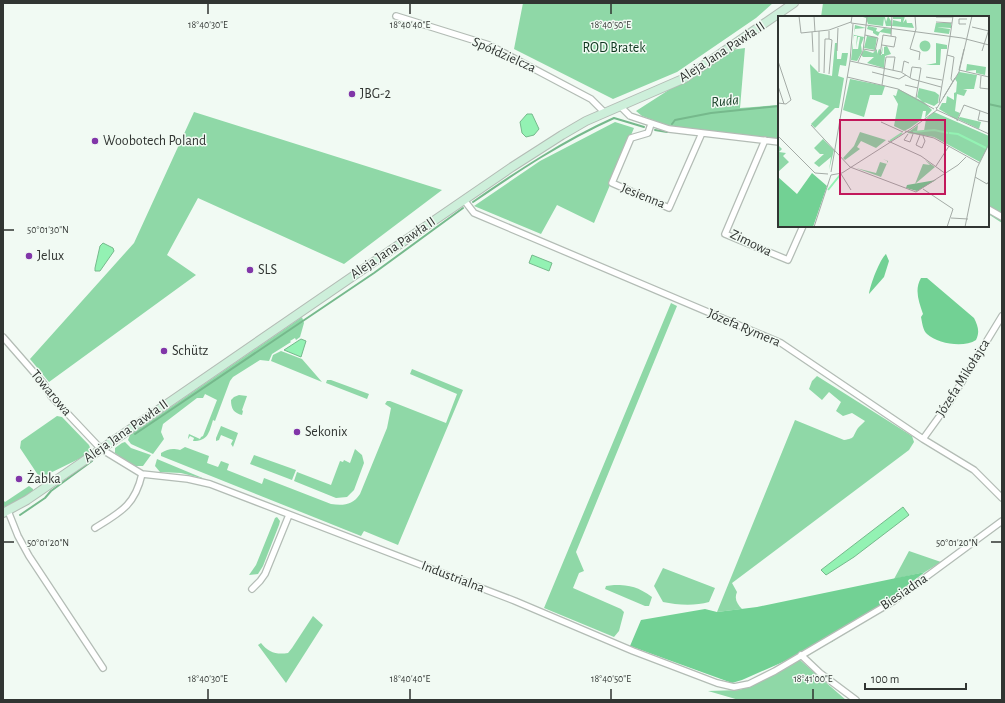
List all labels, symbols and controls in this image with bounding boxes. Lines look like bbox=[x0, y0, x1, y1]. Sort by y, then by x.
inset map bbox=[778, 16, 989, 227]
street label: Aleja Jana Pawła II bbox=[676, 19, 768, 85]
text: 18°40'30"E bbox=[188, 20, 228, 30]
text: 18°40'40"E bbox=[390, 20, 430, 30]
text: 18°40'50"E bbox=[591, 20, 631, 30]
street label: Spółdzielcza bbox=[470, 35, 538, 75]
park label: ROD Bratek bbox=[582, 41, 646, 55]
place label: JBG-2 bbox=[360, 87, 391, 101]
marker: JBG-2 bbox=[347, 89, 357, 99]
water label: Ruda bbox=[710, 92, 740, 110]
place label: Woobotech Poland bbox=[103, 134, 206, 148]
marker: Woobotech Poland bbox=[90, 136, 100, 146]
street label: Jesienna bbox=[619, 181, 668, 211]
street label: Aleja Jana Pawła II bbox=[348, 214, 438, 282]
text: 50°01'30"N bbox=[27, 225, 69, 235]
street label: Zimowa bbox=[728, 227, 774, 259]
place label: Jelux bbox=[37, 249, 64, 263]
marker: Jelux bbox=[24, 251, 34, 261]
place label: SLS bbox=[258, 263, 277, 277]
marker: SLS bbox=[245, 265, 255, 275]
street label: Józefa Rymera bbox=[706, 306, 783, 350]
street label: Józefa Mikołajca bbox=[934, 336, 993, 419]
place label: Schütz bbox=[172, 344, 209, 358]
marker: Schütz bbox=[159, 346, 169, 356]
street label: Towarowa bbox=[28, 367, 74, 419]
street label: Aleja Jana Pawła II bbox=[81, 397, 171, 465]
place label: Sekonix bbox=[305, 425, 347, 439]
marker: Sekonix bbox=[292, 427, 302, 437]
place label: Żabka bbox=[27, 469, 61, 486]
marker: Żabka bbox=[14, 474, 24, 484]
text: 50°01'20"N bbox=[27, 538, 69, 548]
text: 50°01'20"N bbox=[936, 538, 978, 548]
street label: Industrialna bbox=[419, 559, 487, 596]
street label: Biesiadna bbox=[878, 571, 930, 613]
scale bar bbox=[865, 665, 966, 691]
text: 100 m bbox=[871, 673, 899, 685]
text: 18°40'30"E bbox=[188, 674, 228, 684]
text: 18°40'40"E bbox=[390, 674, 430, 684]
text: 18°40'50"E bbox=[591, 674, 631, 684]
text: 18°41'00"E bbox=[793, 674, 833, 684]

